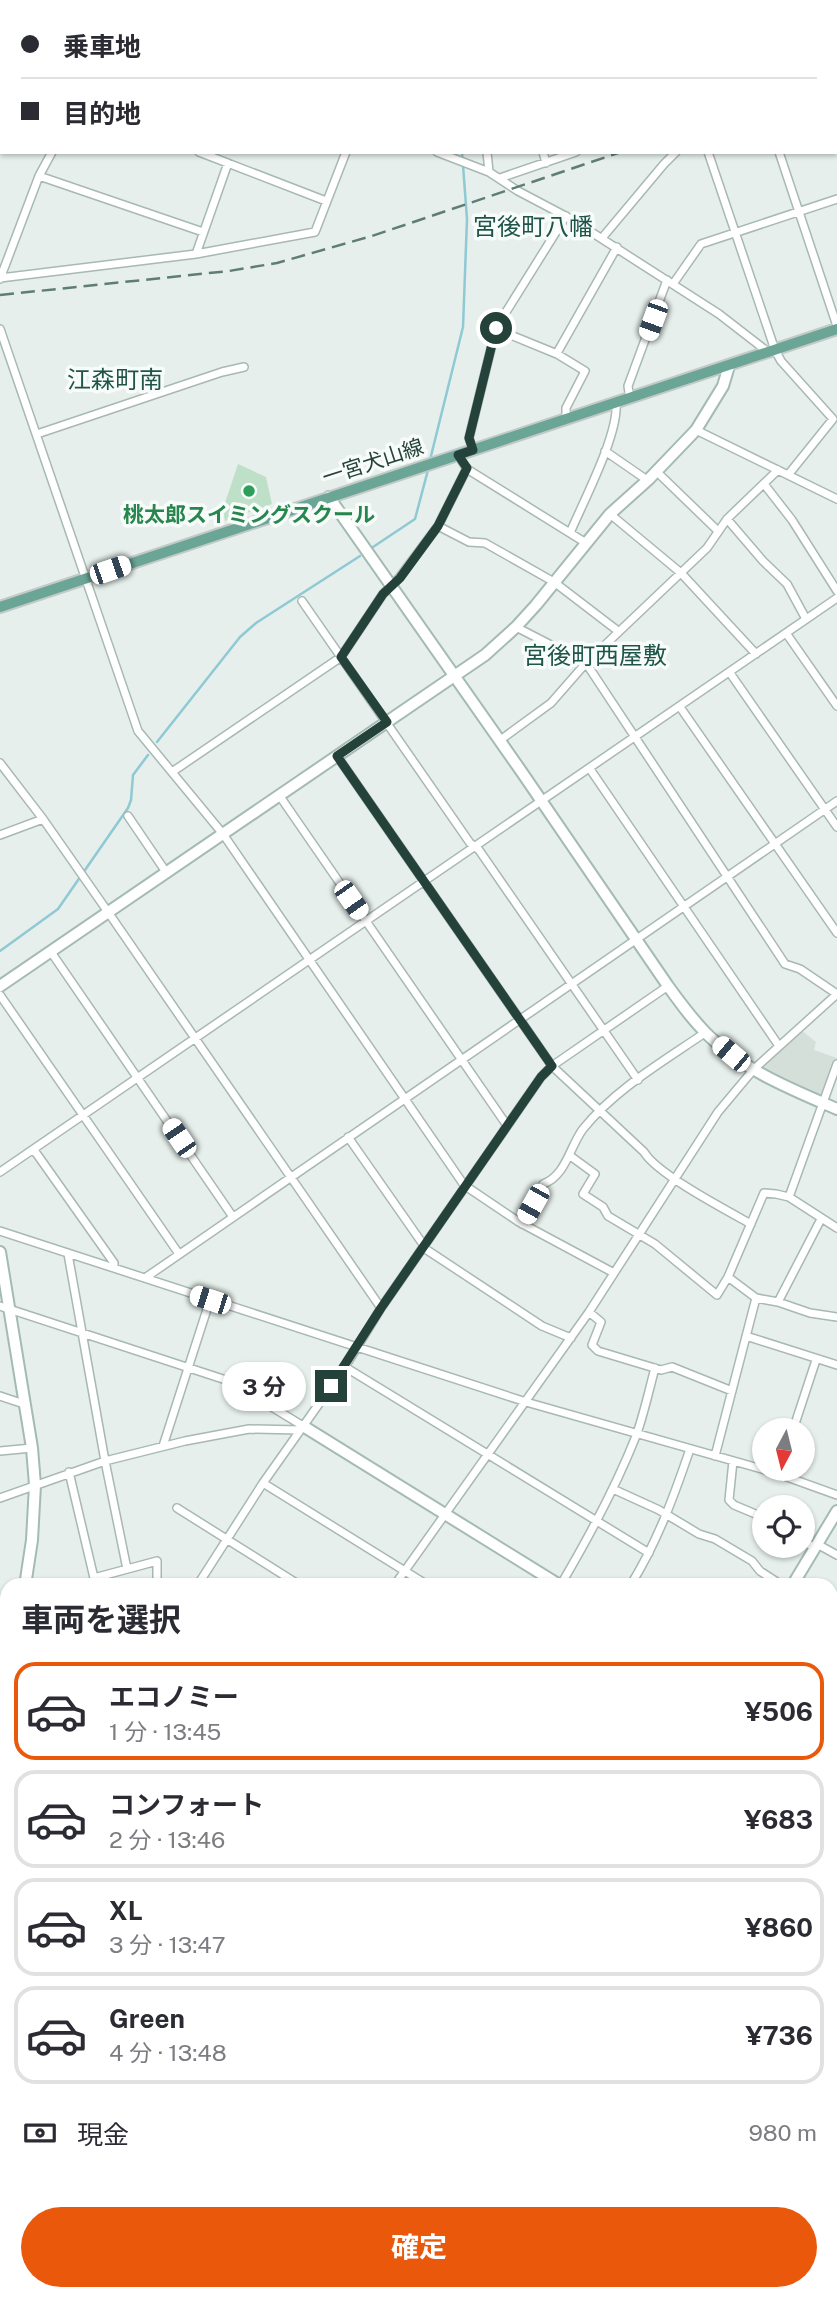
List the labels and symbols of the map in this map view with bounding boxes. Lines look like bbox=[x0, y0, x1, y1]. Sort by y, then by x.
district label: 宮後町八幡 bbox=[473, 212, 593, 240]
car bbox=[636, 297, 671, 343]
route start bbox=[480, 312, 512, 344]
district label: 江森町南 bbox=[67, 365, 163, 393]
street label: 一宮犬山線 bbox=[319, 433, 427, 490]
marker: 桃太郎スイミングスクール bbox=[241, 483, 257, 499]
place label: 桃太郎スイミングスクール bbox=[123, 502, 375, 527]
car bbox=[87, 553, 134, 587]
district label: 宮後町西屋敷 bbox=[523, 641, 667, 669]
car bbox=[331, 877, 372, 923]
car bbox=[709, 1032, 754, 1076]
car bbox=[159, 1115, 200, 1161]
car bbox=[514, 1181, 553, 1227]
car bbox=[187, 1284, 234, 1316]
callout: 3 分 bbox=[222, 1362, 306, 1410]
route end bbox=[315, 1370, 347, 1402]
north arrow bbox=[752, 1418, 816, 1480]

